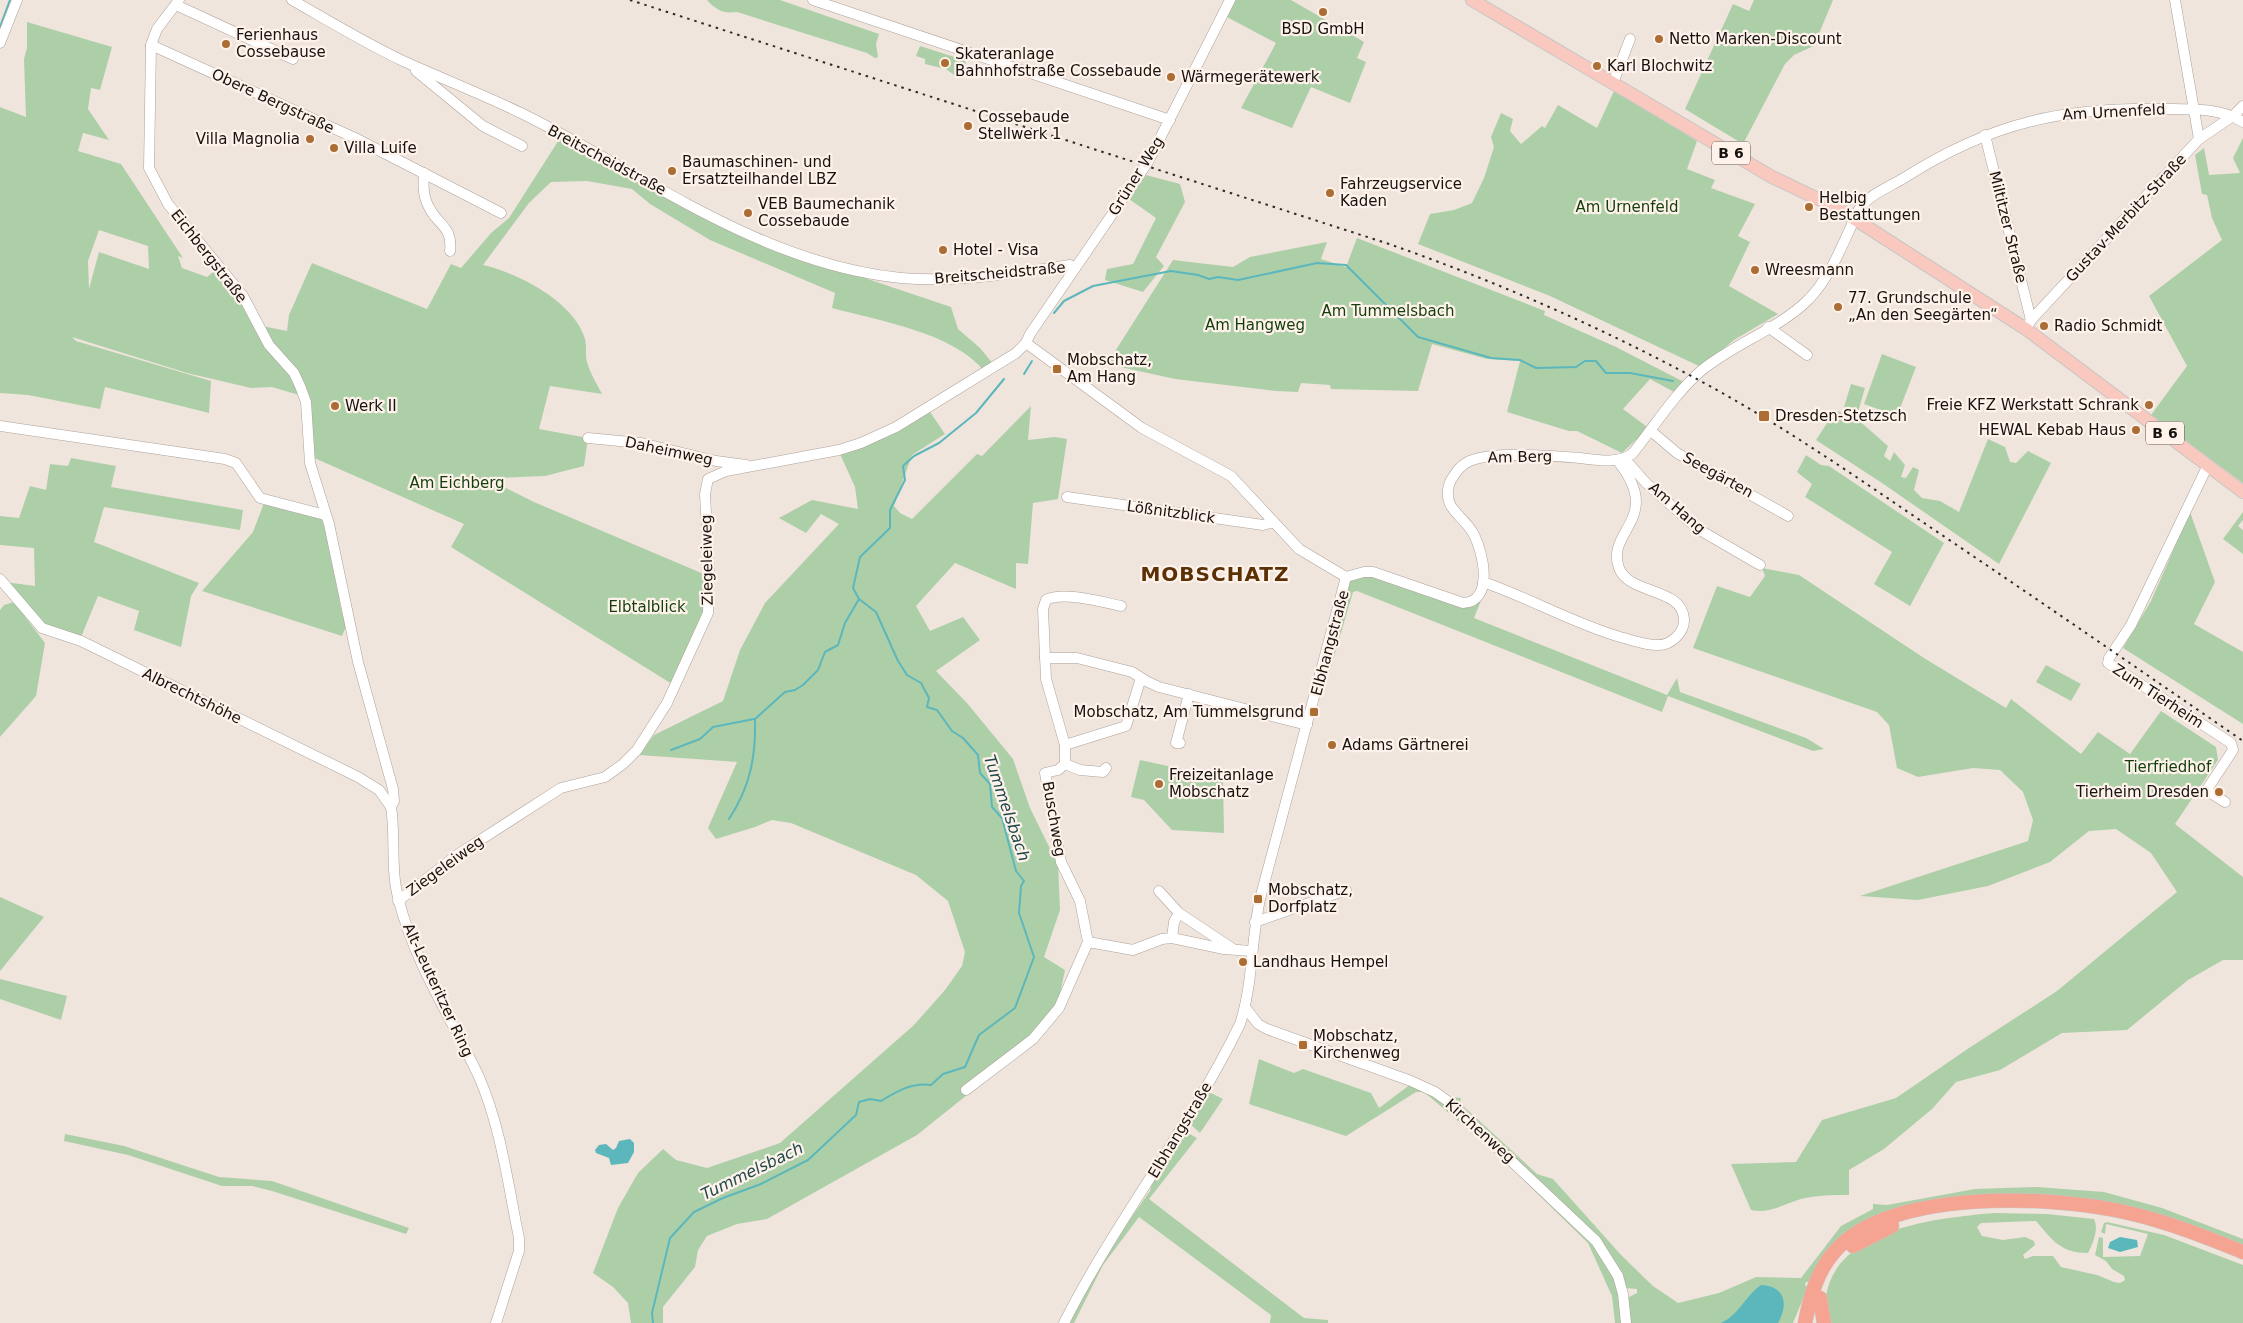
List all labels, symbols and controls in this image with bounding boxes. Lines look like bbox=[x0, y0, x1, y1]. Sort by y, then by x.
marker: BSD GmbH bbox=[1317, 6, 1329, 18]
place label: BSD GmbH bbox=[1282, 20, 1364, 38]
place label: Ferienhaus Cossebause bbox=[236, 26, 326, 61]
place label: Netto Marken-Discount bbox=[1669, 30, 1842, 48]
marker: Netto Marken-Discount bbox=[1653, 33, 1665, 45]
marker: Ferienhaus Cossebause bbox=[220, 38, 232, 50]
place label: Skateranlage Bahnhofstraße Cossebaude bbox=[955, 45, 1161, 80]
marker: Skateranlage Bahnhofstraße Cossebaude bbox=[939, 57, 951, 69]
place label: Karl Blochwitz bbox=[1607, 57, 1713, 75]
marker: Karl Blochwitz bbox=[1591, 60, 1603, 72]
street label: Obere Bergstraße bbox=[209, 65, 337, 137]
place label: Wärmegerätewerk bbox=[1181, 68, 1320, 86]
marker: Wärmegerätewerk bbox=[1165, 71, 1177, 83]
street label: Am Urnenfeld bbox=[2062, 100, 2166, 124]
place label: Cossebaude Stellwerk 1 bbox=[978, 108, 1069, 143]
marker: Cossebaude Stellwerk 1 bbox=[962, 120, 974, 132]
street label: Breitscheidstraße bbox=[545, 121, 669, 199]
place label: Villa Magnolia bbox=[196, 130, 300, 148]
marker: Villa Magnolia bbox=[304, 133, 316, 145]
street label: Grüner Weg bbox=[1105, 133, 1167, 219]
place label: Villa Luiſe bbox=[344, 139, 417, 157]
marker: Villa Luiſe bbox=[328, 142, 340, 154]
road number: B 6 bbox=[1712, 142, 1750, 164]
street label: Gustav-Merbitz-Straße bbox=[2062, 150, 2190, 286]
place label: Baumaschinen- und Ersatzteilhandel LBZ bbox=[682, 153, 837, 188]
marker: Baumaschinen- und Ersatzteilhandel LBZ bbox=[666, 165, 678, 177]
street label: Miltitzer Straße bbox=[1985, 169, 2031, 285]
place label: Fahrzeugservice Kaden bbox=[1340, 175, 1462, 210]
marker: Fahrzeugservice Kaden bbox=[1324, 187, 1336, 199]
place label: Helbig Bestattungen bbox=[1819, 189, 1920, 224]
place label: VEB Baumechanik Cossebaude bbox=[758, 195, 895, 230]
park label: Am Urnenfeld bbox=[1576, 198, 1678, 216]
marker: Helbig Bestattungen bbox=[1803, 201, 1815, 213]
street label: Eichbergstraße bbox=[167, 206, 251, 306]
marker: VEB Baumechanik Cossebaude bbox=[742, 207, 754, 219]
place label: Hotel - Visa bbox=[953, 241, 1039, 259]
marker: Hotel - Visa bbox=[937, 244, 949, 256]
street label: Breitscheidstraße bbox=[934, 258, 1066, 288]
place label: Wreesmann bbox=[1765, 261, 1854, 279]
marker: Wreesmann bbox=[1749, 264, 1761, 276]
place label: 77. Grundschule „An den Seegärten“ bbox=[1848, 289, 1998, 324]
marker: 77. Grundschule „An den Seegärten“ bbox=[1832, 301, 1844, 313]
park label: Am Tummelsbach bbox=[1322, 302, 1454, 320]
park label: Am Hangweg bbox=[1205, 316, 1305, 334]
place label: Radio Schmidt bbox=[2054, 317, 2162, 335]
marker: Radio Schmidt bbox=[2038, 320, 2050, 332]
place label: Mobschatz, Am Hang bbox=[1067, 351, 1152, 386]
marker: Mobschatz, Am Hang bbox=[1051, 363, 1063, 375]
place label: Freie KFZ Werkstatt Schrank bbox=[1926, 396, 2139, 414]
place label: Werk II bbox=[345, 397, 397, 415]
marker: Freie KFZ Werkstatt Schrank bbox=[2143, 399, 2155, 411]
marker: Werk II bbox=[329, 400, 341, 412]
place label: Dresden-Stetzsch bbox=[1775, 407, 1907, 425]
marker: Dresden-Stetzsch bbox=[1757, 409, 1771, 423]
place label: HEWAL Kebab Haus bbox=[1979, 421, 2126, 439]
road number: B 6 bbox=[2146, 422, 2184, 444]
marker: HEWAL Kebab Haus bbox=[2130, 424, 2142, 436]
street label: Daheimweg bbox=[623, 433, 715, 469]
street label: Am Berg bbox=[1488, 447, 1552, 467]
street label: Seegärten bbox=[1680, 448, 1756, 502]
park label: Am Eichberg bbox=[409, 474, 505, 492]
street label: Am Hang bbox=[1645, 479, 1709, 537]
street label: Lößnitzblick bbox=[1126, 497, 1217, 527]
street label: Ziegeleiweg bbox=[697, 514, 717, 606]
district label: MOBSCHATZ bbox=[1140, 562, 1290, 586]
street label: Elbhangstraße bbox=[1307, 588, 1353, 698]
park label: Elbtalblick bbox=[608, 598, 686, 616]
street label: Zum Tierheim bbox=[2109, 660, 2207, 732]
street label: Albrechtshöhe bbox=[140, 664, 244, 728]
place label: Mobschatz, Am Tummelsgrund bbox=[1074, 703, 1304, 721]
marker: Mobschatz, Am Tummelsgrund bbox=[1308, 706, 1320, 718]
place label: Adams Gärtnerei bbox=[1342, 736, 1469, 754]
marker: Adams Gärtnerei bbox=[1326, 739, 1338, 751]
water label: Tummelsbach bbox=[980, 752, 1034, 864]
park label: Tierfriedhof bbox=[2124, 758, 2212, 776]
place label: Freizeitanlage Mobschatz bbox=[1169, 766, 1274, 801]
marker: Freizeitanlage Mobschatz bbox=[1153, 778, 1165, 790]
street label: Buschweg bbox=[1039, 780, 1069, 858]
place label: Tierheim Dresden bbox=[2075, 783, 2209, 801]
marker: Tierheim Dresden bbox=[2213, 786, 2225, 798]
street label: Ziegeleiweg bbox=[403, 832, 487, 900]
place label: Mobschatz, Dorfplatz bbox=[1268, 881, 1353, 916]
marker: Mobschatz, Dorfplatz bbox=[1252, 893, 1264, 905]
street label: Alt-Leuteritzer Ring bbox=[399, 920, 477, 1060]
place label: Landhaus Hempel bbox=[1253, 953, 1388, 971]
marker: Landhaus Hempel bbox=[1237, 956, 1249, 968]
place label: Mobschatz, Kirchenweg bbox=[1313, 1027, 1400, 1062]
marker: Mobschatz, Kirchenweg bbox=[1297, 1039, 1309, 1051]
street label: Elbhangstraße bbox=[1144, 1079, 1216, 1181]
street label: Kirchenweg bbox=[1442, 1095, 1518, 1167]
water label: Tummelsbach bbox=[698, 1138, 806, 1204]

